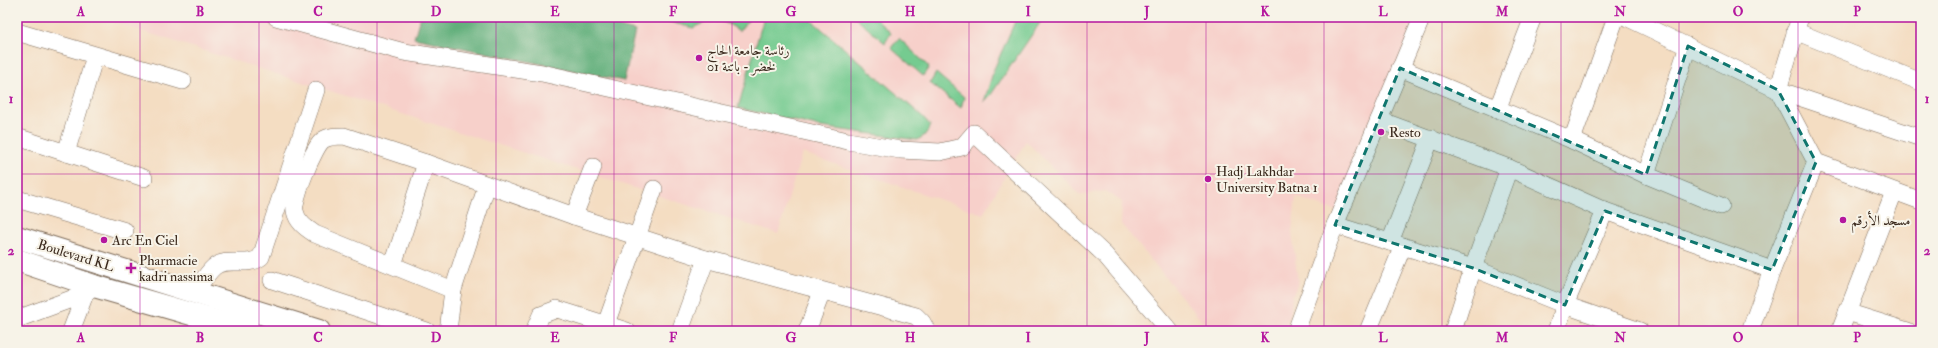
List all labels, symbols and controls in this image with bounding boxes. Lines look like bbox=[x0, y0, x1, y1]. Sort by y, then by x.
text: A bbox=[76, 4, 86, 20]
text: B bbox=[196, 4, 204, 20]
text: C bbox=[313, 4, 323, 20]
text: D bbox=[431, 4, 442, 20]
text: E bbox=[550, 4, 560, 20]
text: F bbox=[669, 4, 678, 20]
text: G bbox=[786, 4, 797, 20]
text: H bbox=[905, 4, 916, 20]
text: I bbox=[1025, 4, 1031, 20]
text: J bbox=[1143, 4, 1150, 21]
text: K bbox=[1260, 4, 1270, 20]
text: L bbox=[1378, 4, 1388, 20]
text: M bbox=[1495, 4, 1509, 20]
text: N bbox=[1613, 4, 1626, 20]
text: O bbox=[1733, 4, 1744, 20]
text: P bbox=[1853, 4, 1861, 20]
place label: رئاسة جامعة الحاج لخضر - باتنة 01 bbox=[707, 42, 790, 76]
marker: رئاسة جامعة الحاج لخضر - باتنة 01 bbox=[694, 53, 704, 63]
text: 1 bbox=[9, 91, 14, 107]
text: 1 bbox=[1925, 91, 1930, 107]
place label: Resto bbox=[1389, 124, 1421, 141]
marker: Resto bbox=[1376, 127, 1386, 137]
place label: Hadj Lakhdar University Batna 1 bbox=[1216, 163, 1318, 197]
marker: Hadj Lakhdar University Batna 1 bbox=[1203, 174, 1213, 184]
place label: مسجد الأرقم bbox=[1851, 210, 1910, 234]
marker: مسجد الأرقم bbox=[1838, 215, 1848, 225]
place label: Arc En Ciel bbox=[111, 232, 179, 249]
marker: Arc En Ciel bbox=[99, 235, 109, 245]
street label: Boulevard KL bbox=[36, 236, 116, 275]
text: 2 bbox=[8, 243, 15, 259]
text: 2 bbox=[1924, 243, 1931, 259]
place label: Pharmacie kadri nassima bbox=[139, 252, 213, 285]
marker: Pharmacie kadri nassima bbox=[126, 263, 136, 273]
text: A bbox=[76, 330, 86, 346]
text: B bbox=[196, 330, 204, 346]
text: C bbox=[313, 330, 323, 346]
text: D bbox=[431, 330, 442, 346]
text: E bbox=[550, 330, 560, 346]
text: F bbox=[669, 330, 678, 346]
text: G bbox=[786, 330, 797, 346]
text: H bbox=[905, 330, 916, 346]
text: I bbox=[1025, 330, 1031, 346]
text: J bbox=[1143, 330, 1150, 347]
text: K bbox=[1260, 330, 1270, 346]
text: L bbox=[1378, 330, 1388, 346]
text: M bbox=[1495, 330, 1509, 346]
text: N bbox=[1613, 330, 1626, 346]
text: O bbox=[1733, 330, 1744, 346]
text: P bbox=[1853, 330, 1861, 346]

